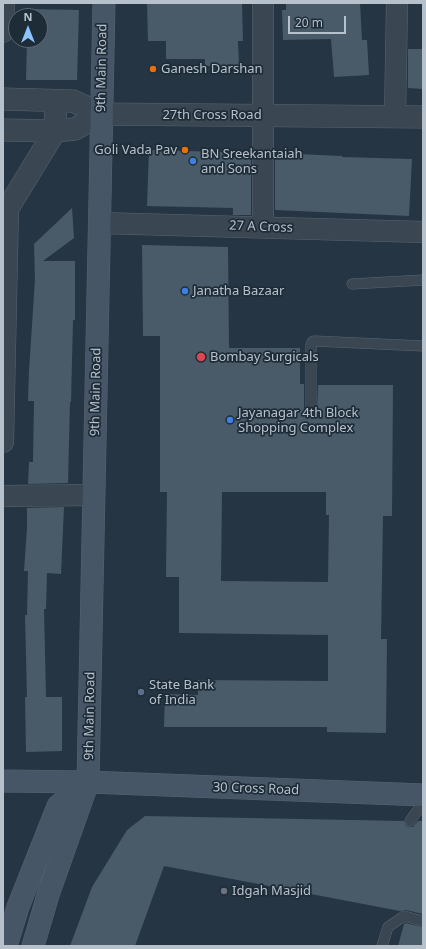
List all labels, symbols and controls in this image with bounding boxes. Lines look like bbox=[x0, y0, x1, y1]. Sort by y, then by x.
north arrow bbox=[8, 8, 48, 48]
scale bar bbox=[290, 8, 348, 34]
text: N bbox=[24, 9, 32, 24]
text: 20 m bbox=[295, 14, 323, 31]
street label: 9th Main Road bbox=[93, 24, 111, 112]
place label: Ganesh Darshan bbox=[161, 61, 263, 77]
marker: Ganesh Darshan bbox=[148, 64, 158, 74]
street label: 27th Cross Road bbox=[162, 107, 262, 123]
place label: Goli Vada Pav bbox=[94, 142, 177, 158]
marker: Goli Vada Pav bbox=[180, 145, 190, 155]
place label: BN Sreekantaiah and Sons bbox=[201, 146, 303, 177]
marker: BN Sreekantaiah and Sons bbox=[188, 156, 198, 166]
street label: 27 A Cross bbox=[229, 218, 293, 236]
place label: Janatha Bazaar bbox=[193, 283, 284, 299]
marker: Janatha Bazaar bbox=[180, 286, 190, 296]
street label: 9th Main Road bbox=[87, 348, 105, 436]
place label: Bombay Surgicals bbox=[210, 349, 319, 365]
marker: Bombay Surgicals bbox=[195, 351, 207, 363]
place label: Jayanagar 4th Block Shopping Complex bbox=[238, 405, 359, 436]
marker: Jayanagar 4th Block Shopping Complex bbox=[225, 415, 235, 425]
street label: 9th Main Road bbox=[81, 672, 99, 760]
place label: State Bank of India bbox=[149, 677, 214, 708]
marker: State Bank of India bbox=[136, 687, 146, 697]
street label: 30 Cross Road bbox=[212, 780, 300, 798]
place label: Idgah Masjid bbox=[232, 883, 311, 899]
marker: Idgah Masjid bbox=[219, 886, 229, 896]

